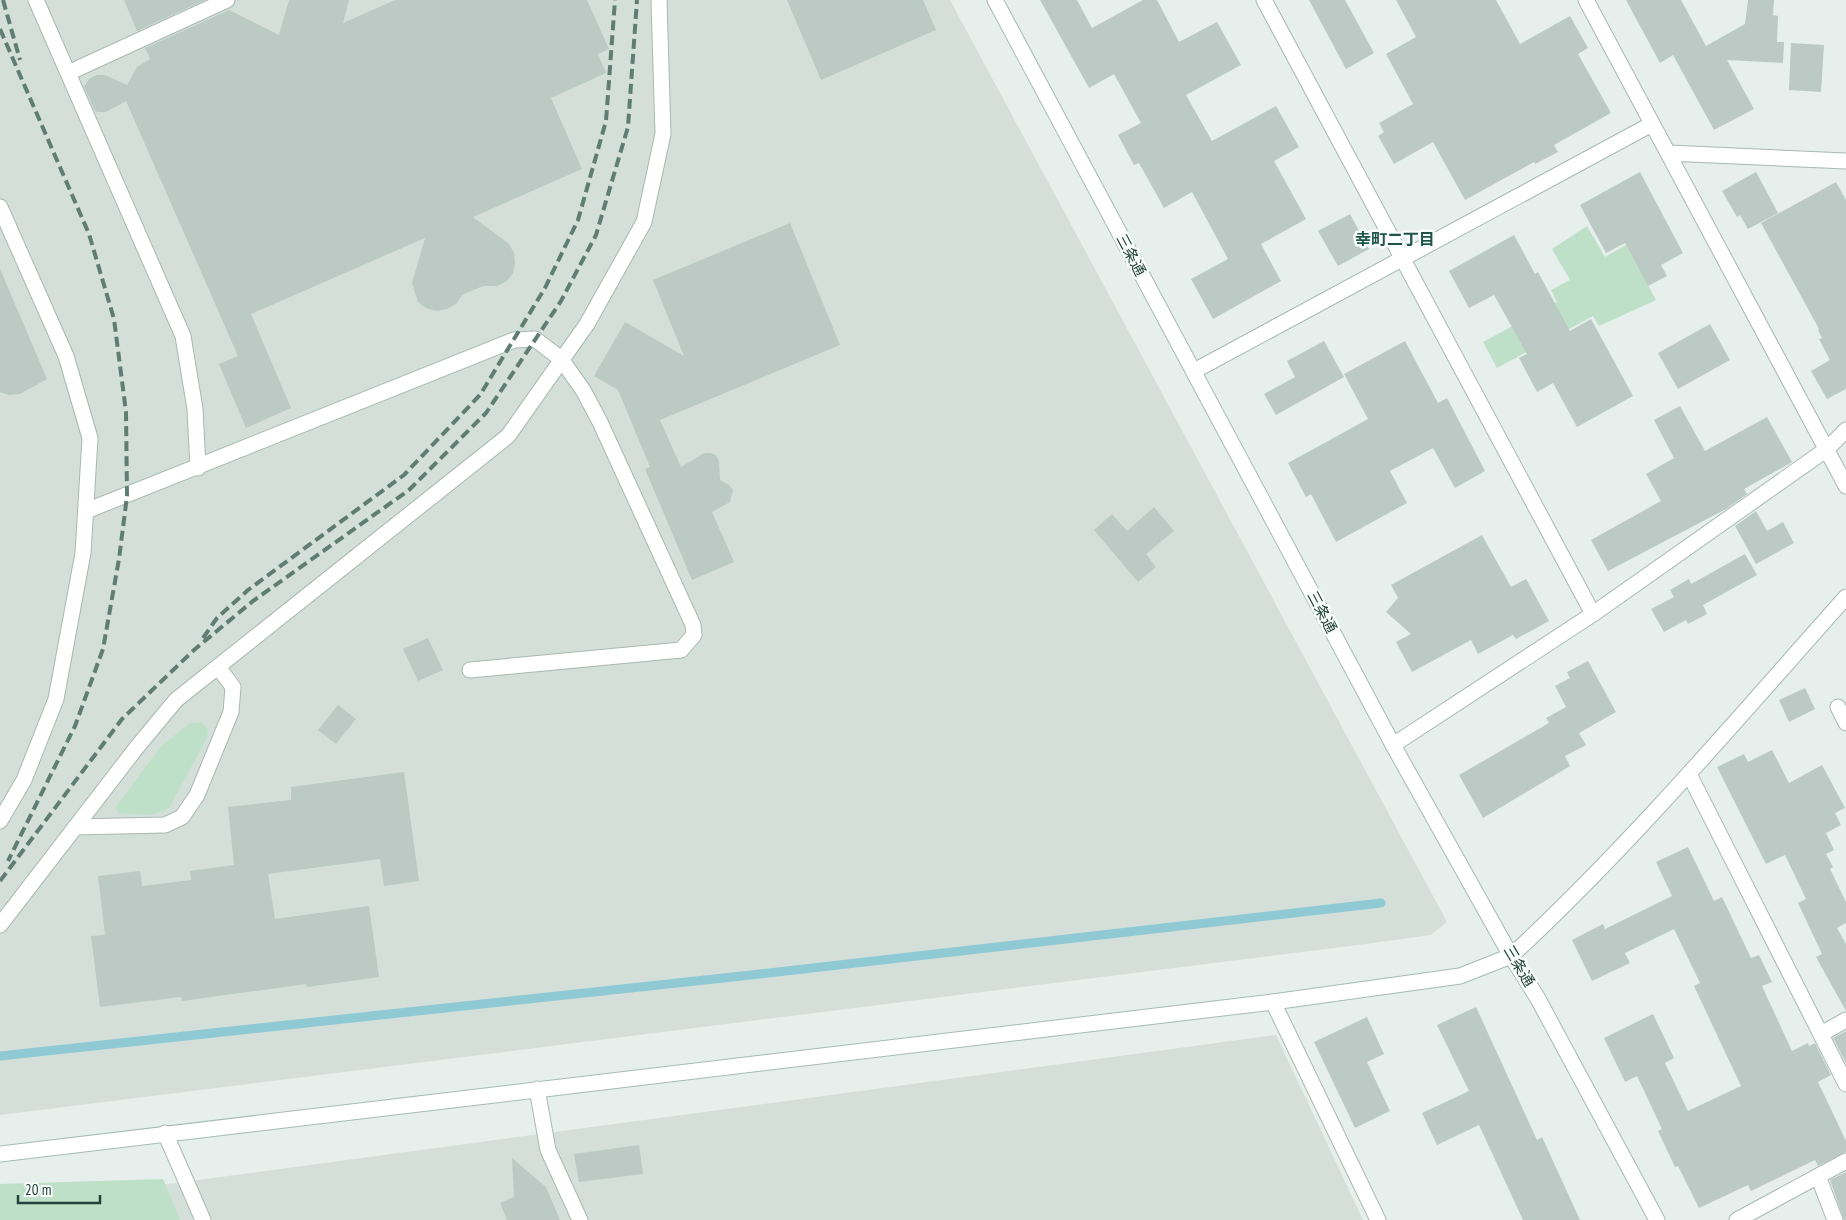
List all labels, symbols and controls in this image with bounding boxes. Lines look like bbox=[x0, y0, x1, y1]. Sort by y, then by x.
district label: 幸町二丁目 bbox=[1355, 229, 1435, 249]
street label: 三条通 bbox=[1112, 230, 1150, 279]
street label: 三条通 bbox=[1303, 587, 1341, 636]
street label: 三条通 bbox=[1500, 942, 1539, 990]
scale bar bbox=[18, 1172, 100, 1204]
text: 20 m bbox=[25, 1180, 51, 1199]

